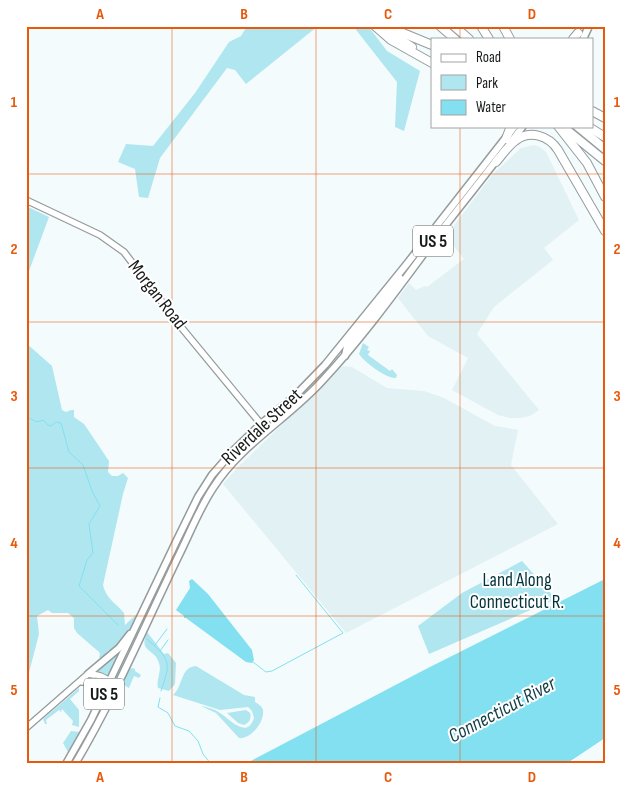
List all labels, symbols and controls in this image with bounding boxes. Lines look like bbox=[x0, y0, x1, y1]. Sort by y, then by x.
text: A bbox=[95, 5, 104, 24]
text: B bbox=[240, 5, 248, 24]
text: C bbox=[384, 5, 392, 24]
text: D bbox=[528, 5, 536, 24]
legend bbox=[431, 38, 594, 128]
text: Road bbox=[476, 48, 501, 67]
text: Park bbox=[476, 74, 498, 93]
text: 1 bbox=[11, 93, 18, 112]
text: 1 bbox=[614, 93, 621, 112]
text: Water bbox=[476, 98, 507, 117]
road number: US 5 bbox=[413, 226, 453, 256]
text: 2 bbox=[10, 240, 18, 259]
text: 2 bbox=[613, 240, 621, 259]
street label: Morgan Road bbox=[123, 256, 191, 334]
street label: Riverdale Street bbox=[217, 384, 307, 470]
text: 3 bbox=[10, 387, 18, 406]
text: 3 bbox=[613, 387, 621, 406]
text: 4 bbox=[10, 534, 18, 553]
text: 4 bbox=[613, 534, 621, 553]
park label: Land Along Connecticut R. bbox=[470, 569, 564, 614]
water label: Connecticut River bbox=[444, 671, 561, 748]
road number: US 5 bbox=[84, 679, 124, 710]
text: 5 bbox=[10, 681, 18, 700]
text: 5 bbox=[613, 681, 621, 700]
text: A bbox=[95, 768, 104, 787]
text: B bbox=[240, 768, 248, 787]
text: C bbox=[384, 768, 392, 787]
text: D bbox=[528, 768, 536, 787]

